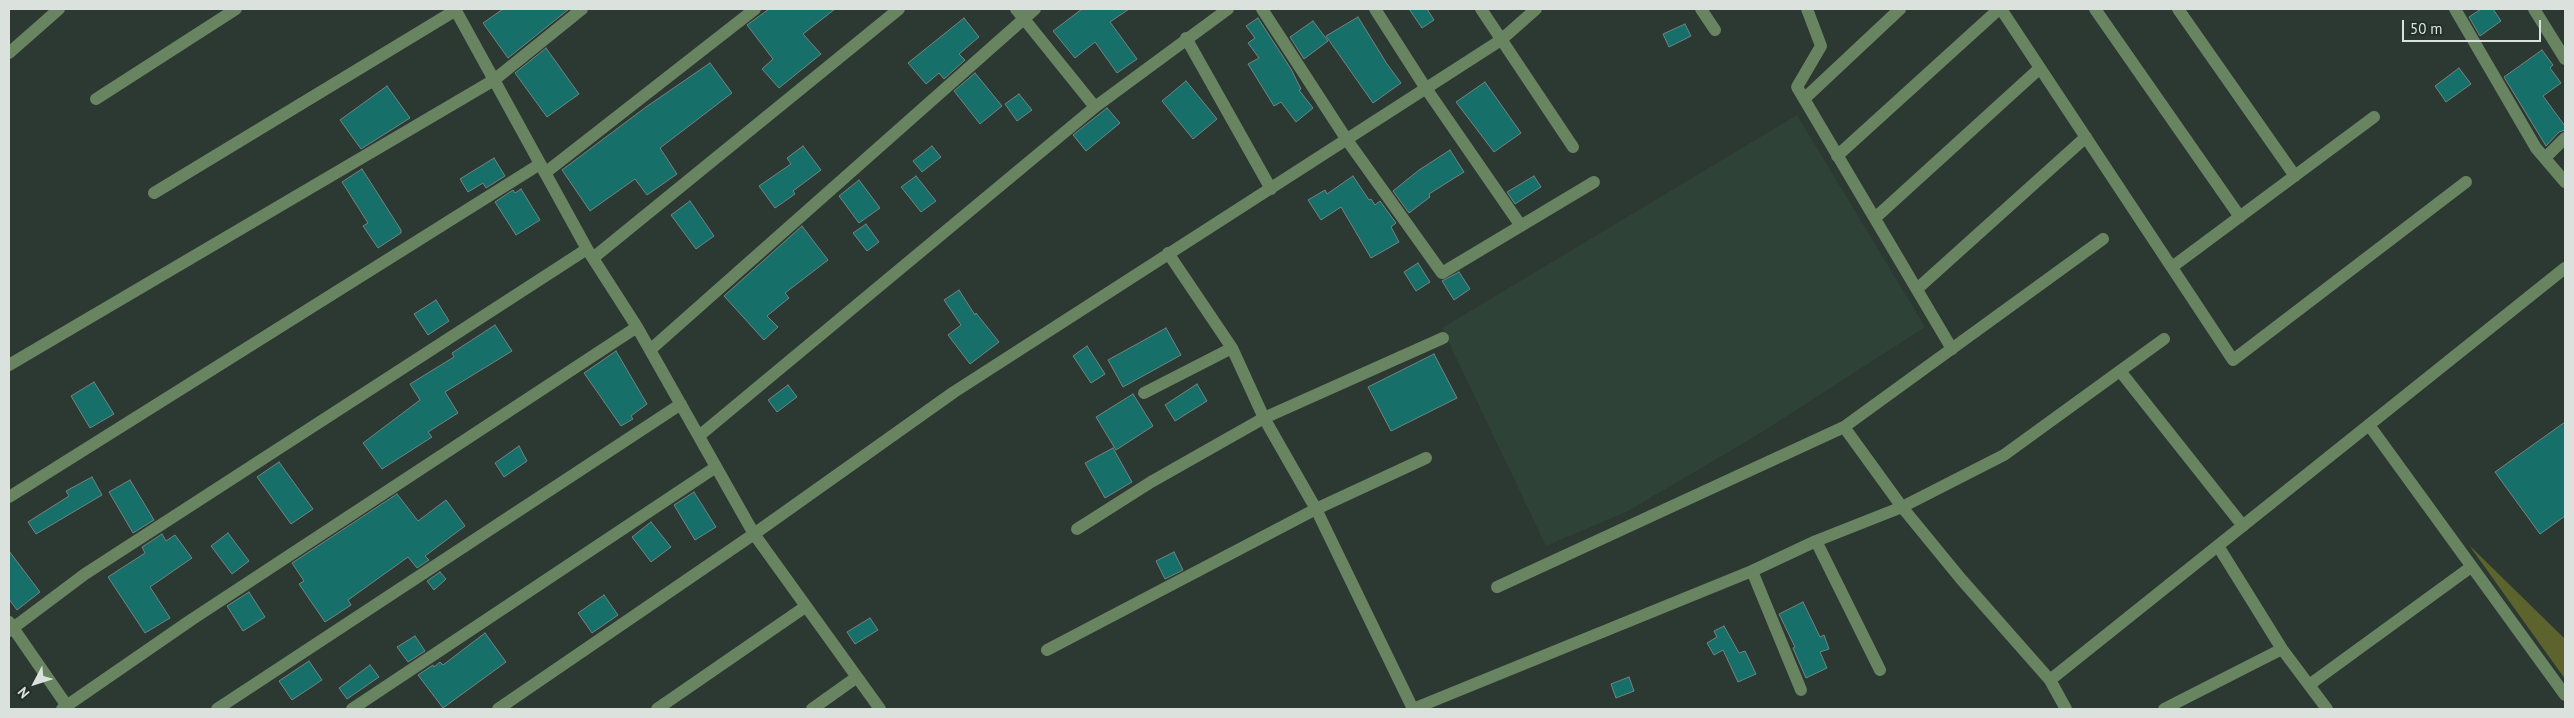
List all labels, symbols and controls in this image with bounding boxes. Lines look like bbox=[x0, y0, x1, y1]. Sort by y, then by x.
scale bar bbox=[2404, 10, 2543, 42]
text: 50 m bbox=[2410, 19, 2443, 38]
north arrow bbox=[10, 658, 60, 708]
text: N bbox=[14, 683, 33, 702]

